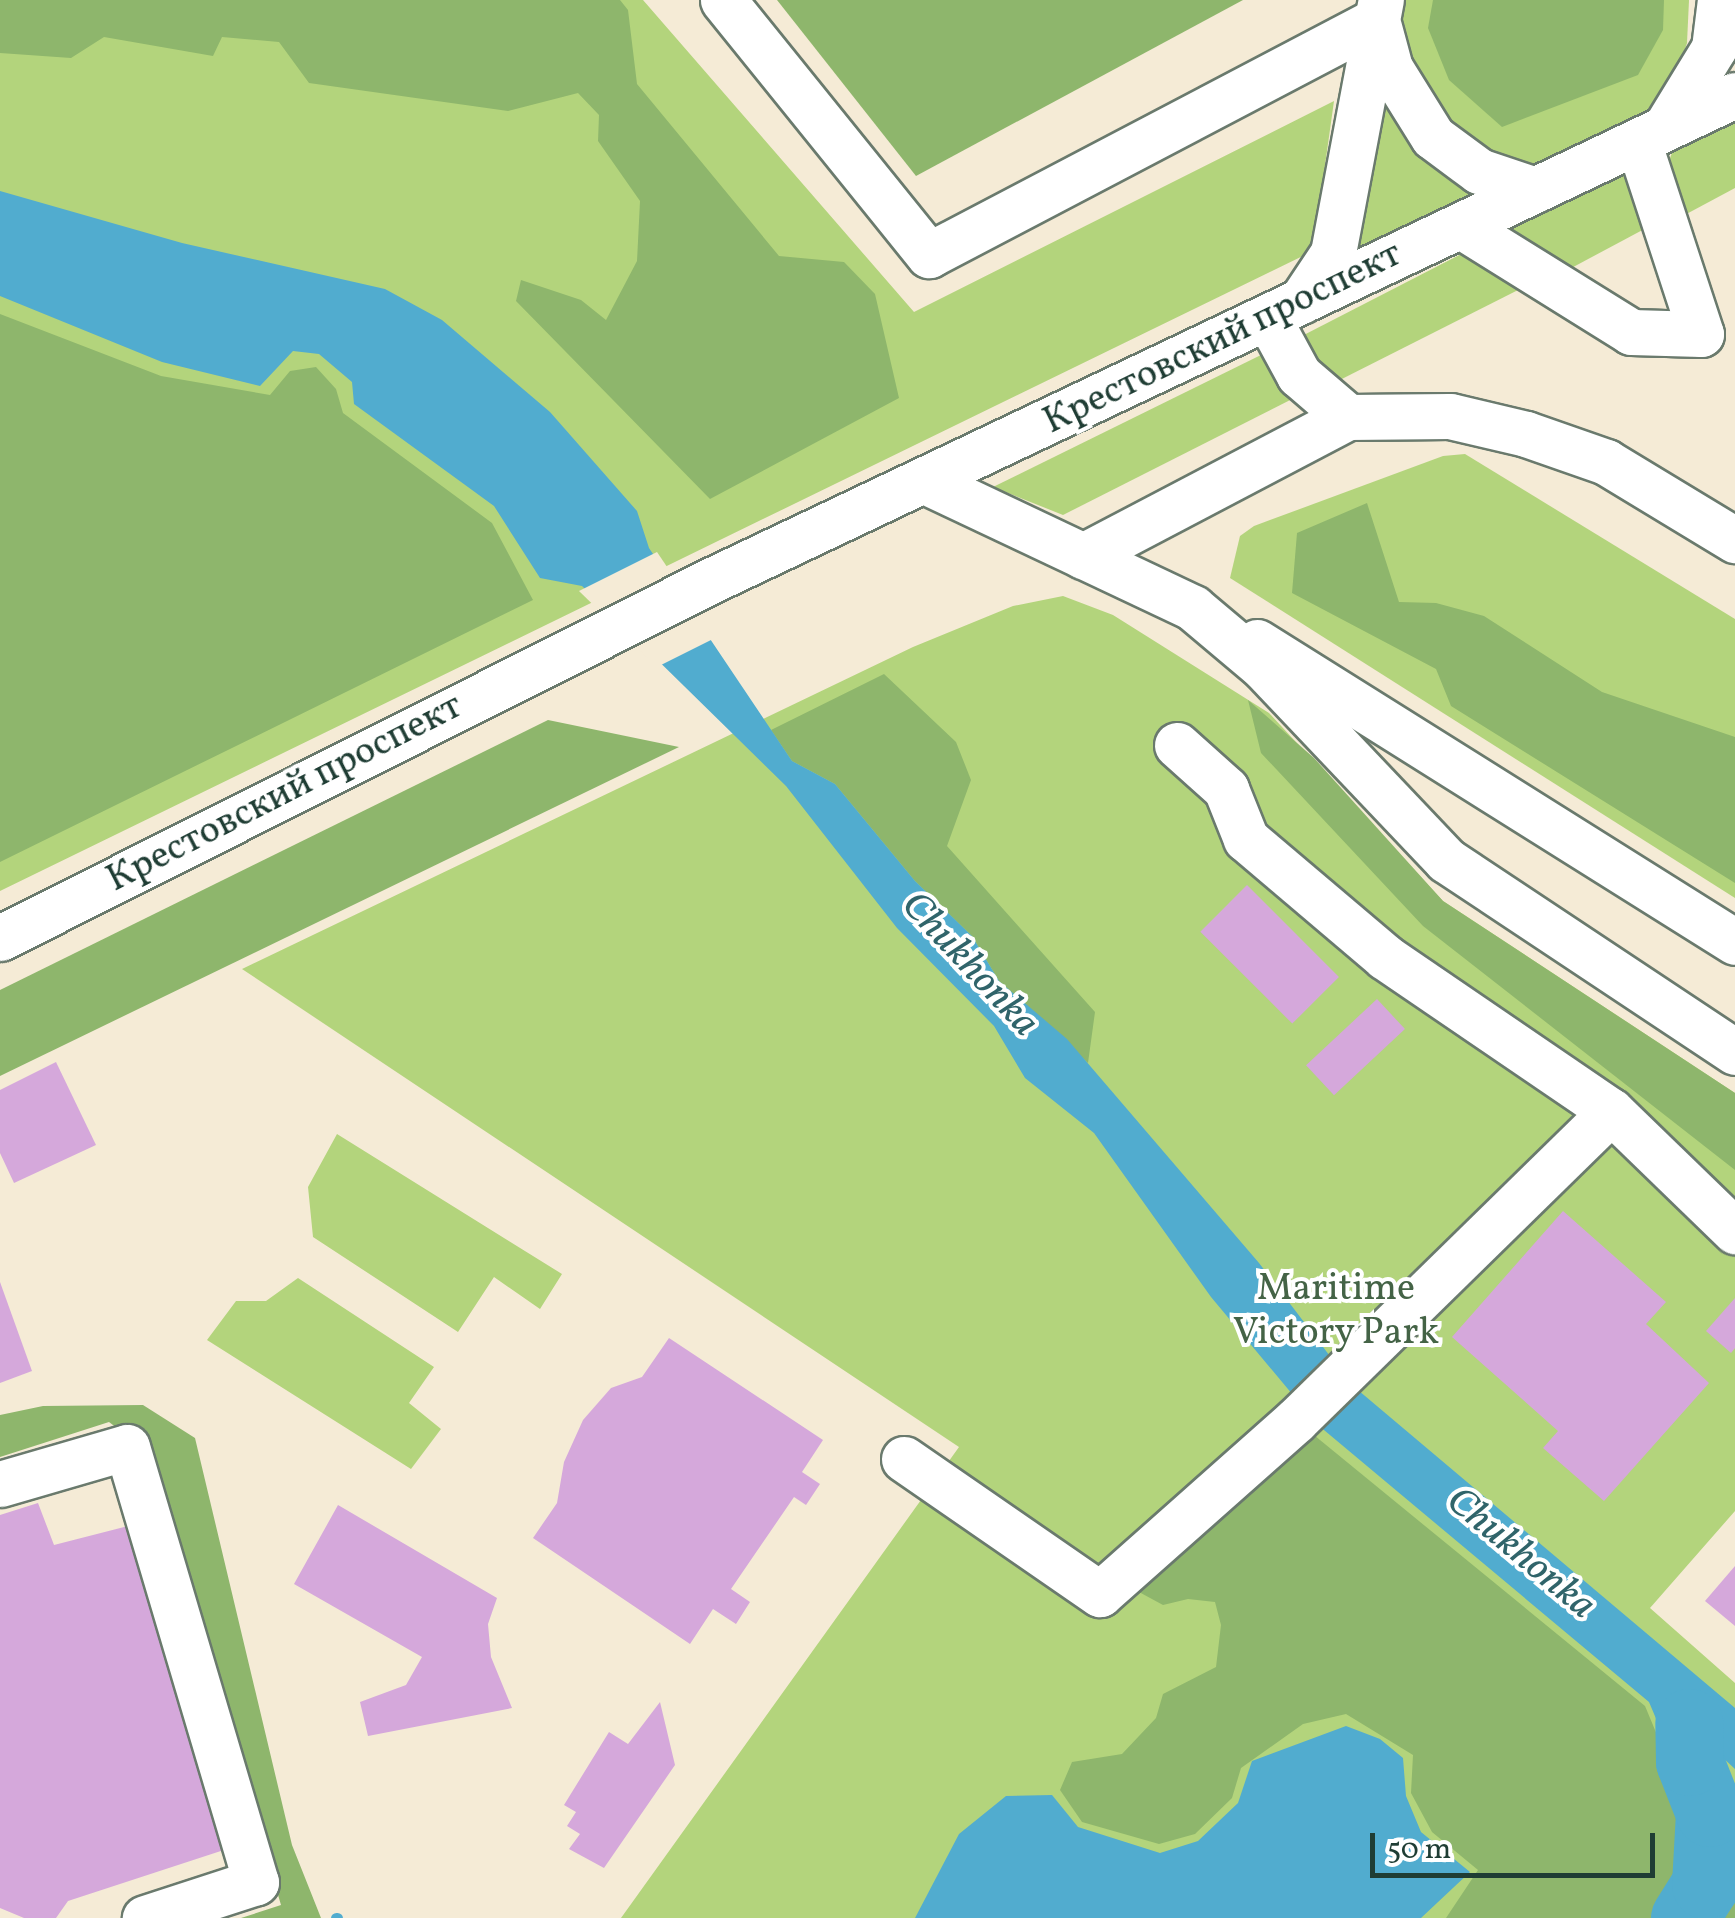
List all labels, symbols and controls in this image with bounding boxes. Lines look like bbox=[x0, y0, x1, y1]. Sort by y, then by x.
street label: Крестовский проспект bbox=[1036, 232, 1410, 446]
street label: Крестовский проспект bbox=[100, 685, 470, 903]
water label: Chukhonka bbox=[890, 883, 1048, 1047]
park label: Maritime Victory Park bbox=[1232, 1267, 1440, 1356]
water label: Chukhonka bbox=[1435, 1478, 1605, 1630]
scale bar bbox=[1375, 1813, 1660, 1875]
text: 50 m bbox=[1387, 1829, 1451, 1871]

